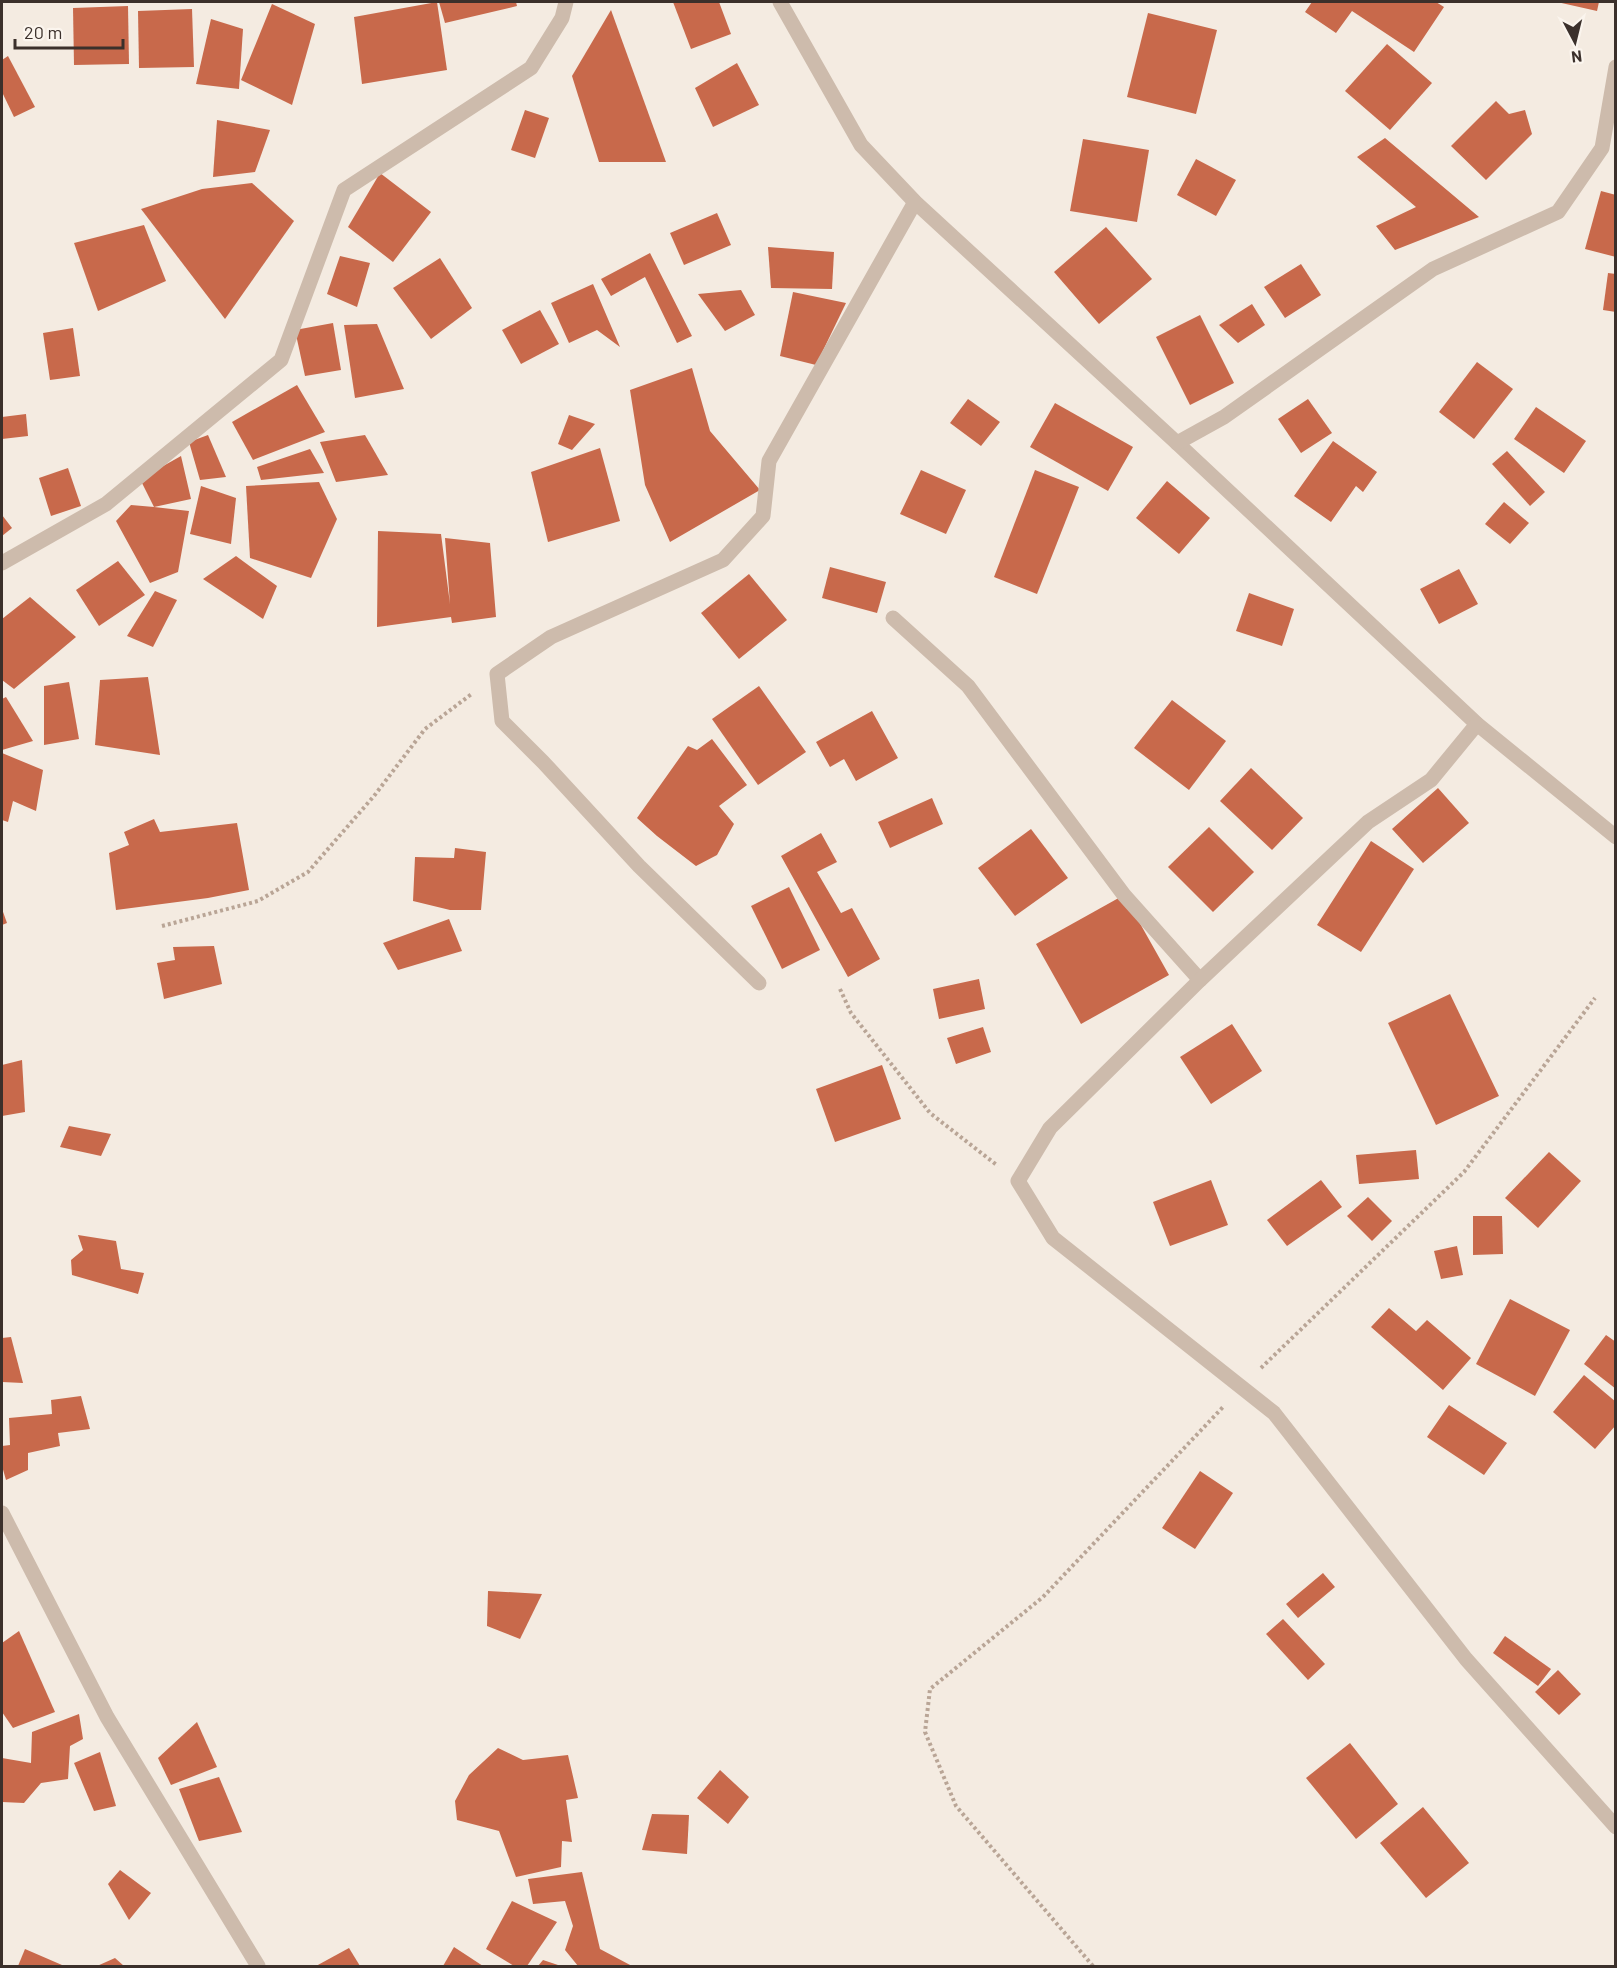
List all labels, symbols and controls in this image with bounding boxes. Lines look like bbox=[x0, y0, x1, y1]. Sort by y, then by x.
scale bar bbox=[15, 12, 123, 50]
north arrow bbox=[1545, 12, 1605, 72]
text: 20 m bbox=[24, 21, 62, 43]
text: N bbox=[1570, 47, 1583, 67]

